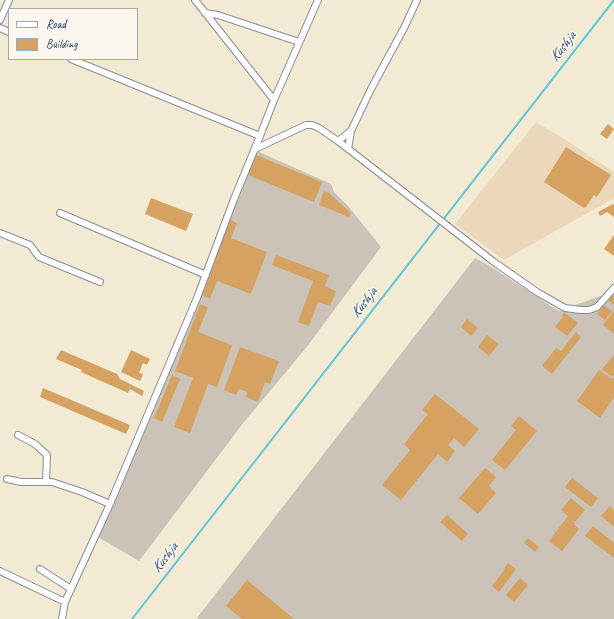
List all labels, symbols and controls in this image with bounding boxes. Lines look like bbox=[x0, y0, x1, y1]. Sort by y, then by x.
legend bbox=[8, 8, 138, 60]
text: Road bbox=[46, 16, 66, 32]
water label: Kushja bbox=[546, 28, 580, 66]
text: Building bbox=[46, 36, 78, 52]
water label: Kushja bbox=[347, 284, 381, 322]
water label: Kushja bbox=[148, 539, 182, 577]

